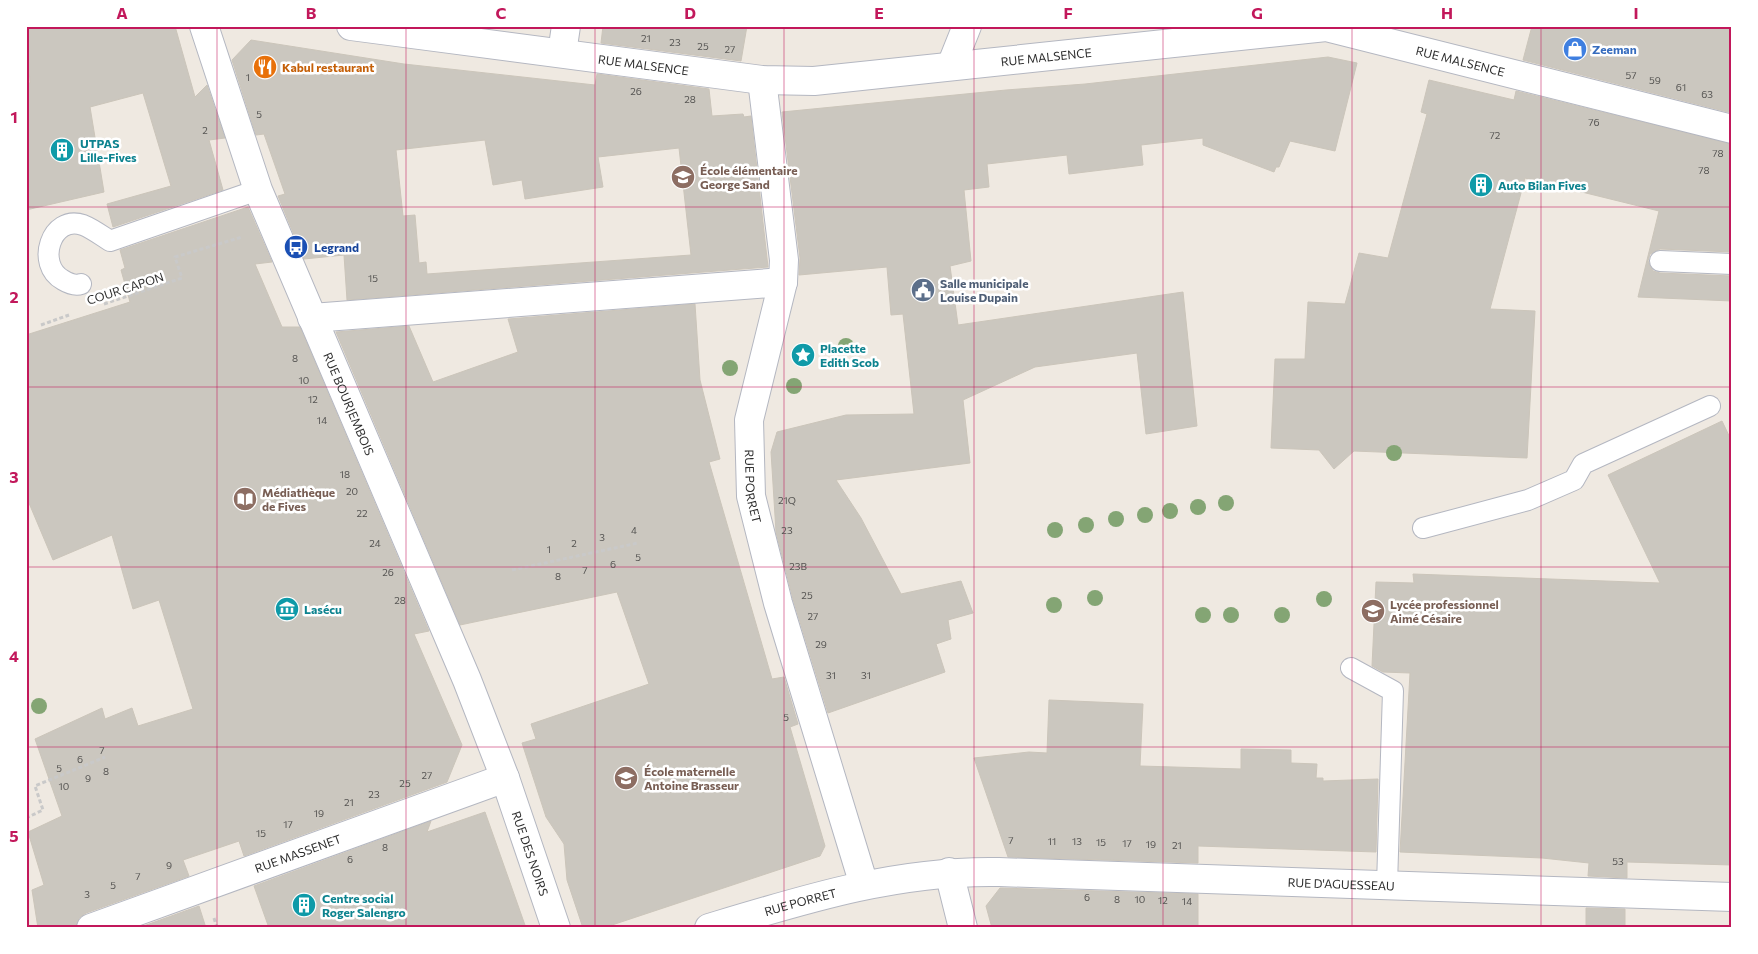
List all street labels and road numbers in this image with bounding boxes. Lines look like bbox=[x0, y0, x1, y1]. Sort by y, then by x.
street label: RUE MALSENCE bbox=[1414, 43, 1506, 79]
street label: RUE MALSENCE bbox=[1000, 45, 1092, 68]
street label: RUE MALSENCE bbox=[597, 52, 690, 77]
street label: COUR CAPON bbox=[85, 269, 165, 307]
street label: RUE BOURJEMBOIS bbox=[321, 350, 377, 457]
street label: RUE PORRET bbox=[743, 449, 765, 525]
street label: RUE DES NOIRS bbox=[510, 809, 551, 898]
street label: RUE MASSENET bbox=[253, 831, 343, 875]
street label: RUE D'AGUESSEAU bbox=[1287, 875, 1395, 892]
street label: RUE PORRET bbox=[763, 885, 838, 918]

